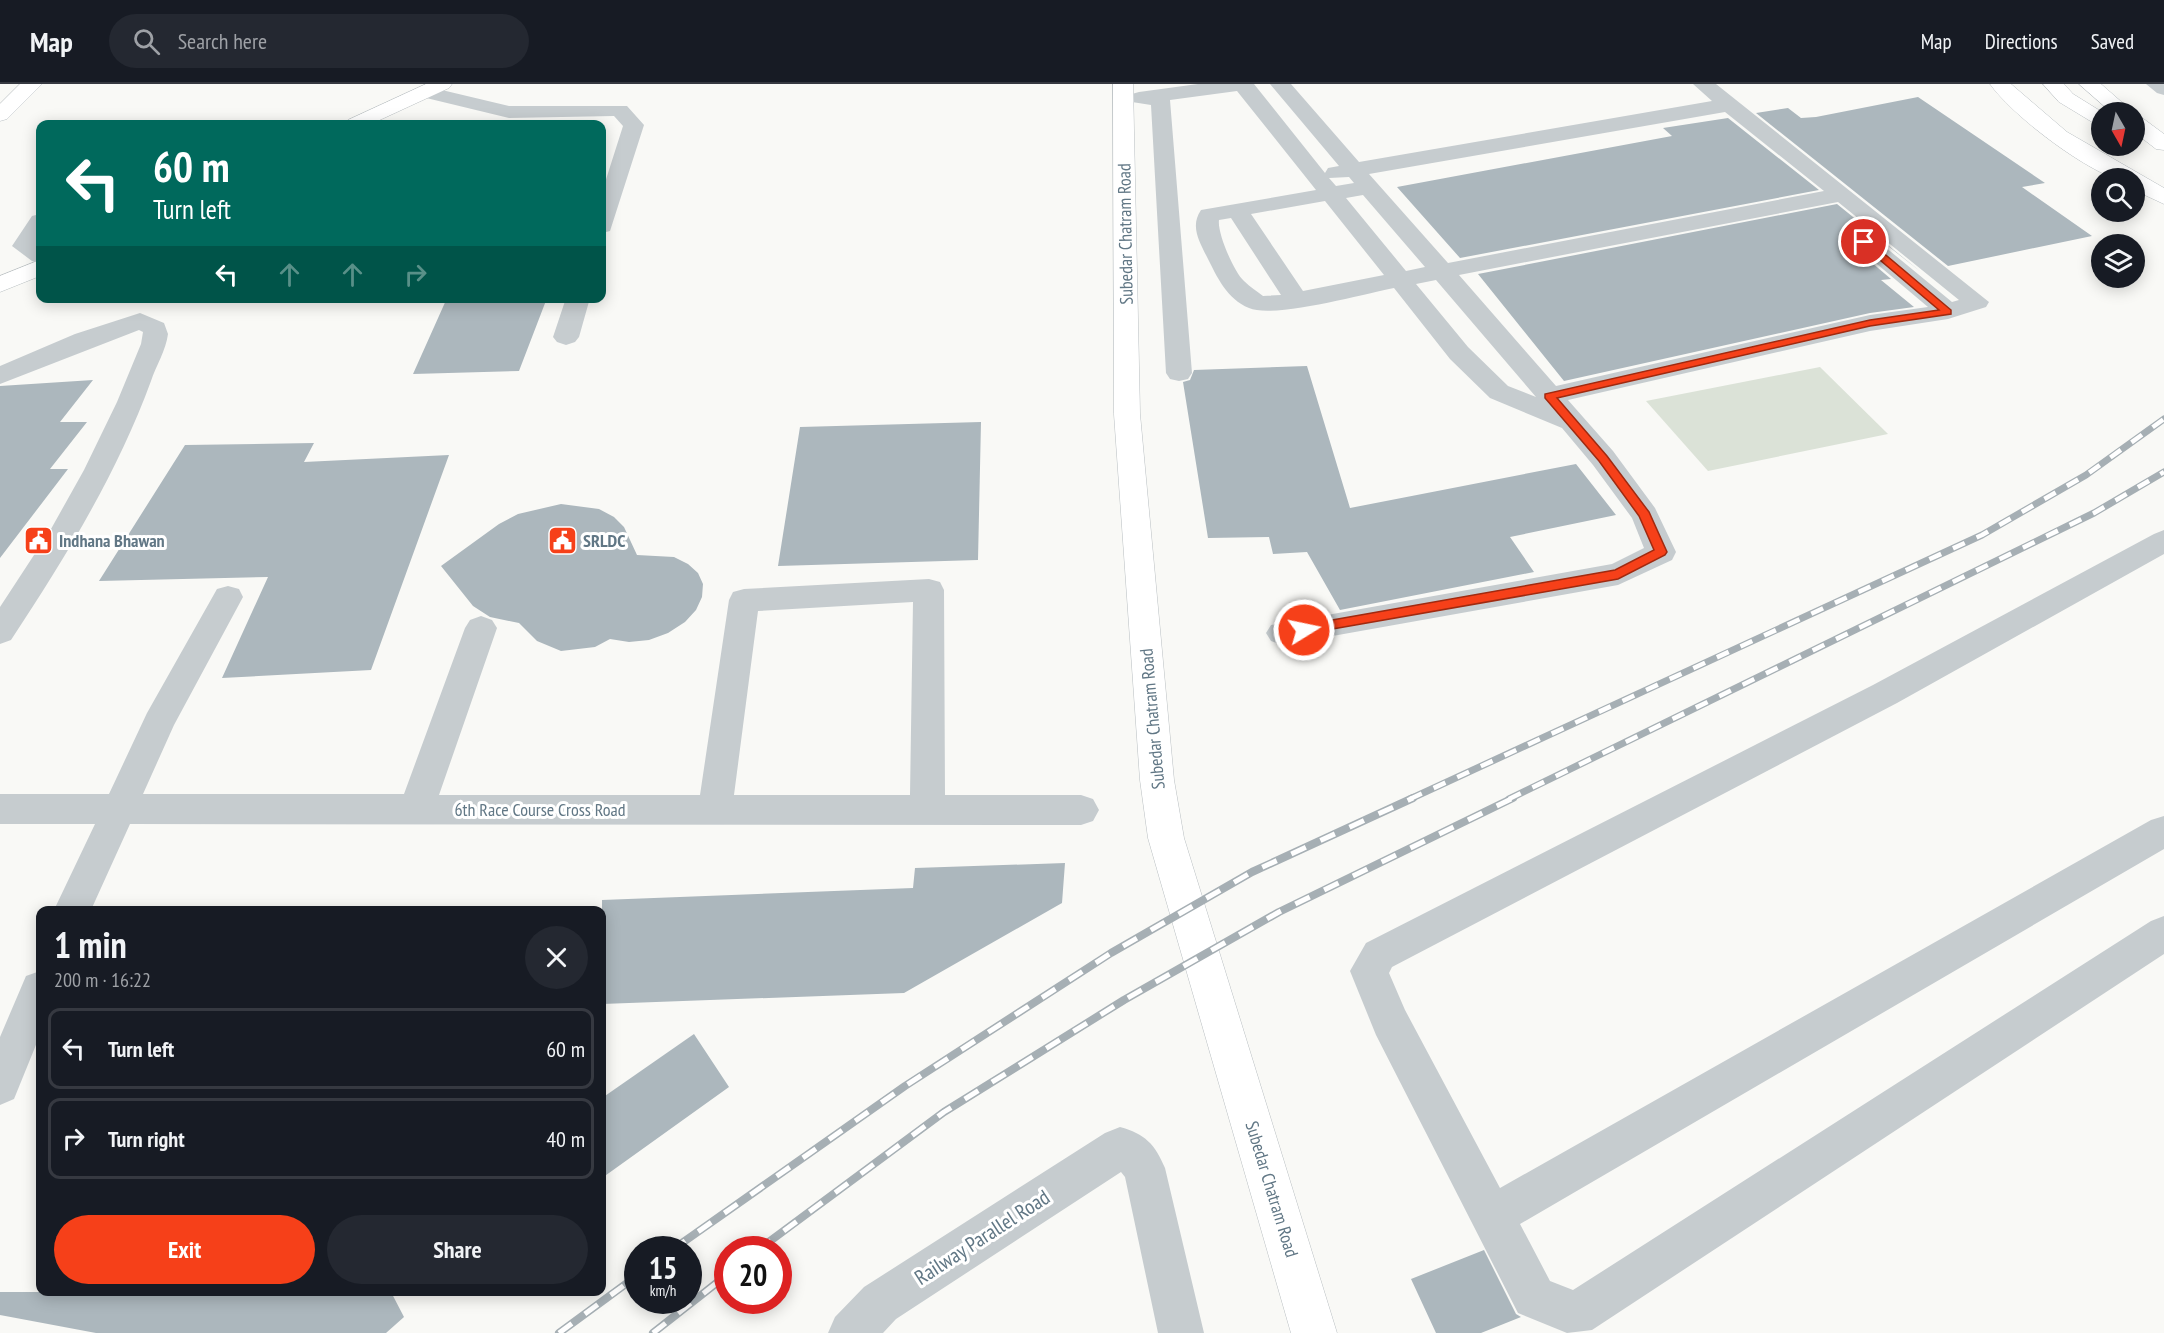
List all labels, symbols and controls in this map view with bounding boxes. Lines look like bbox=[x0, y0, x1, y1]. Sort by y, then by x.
search box bbox=[109, 14, 529, 68]
text: Map bbox=[30, 23, 73, 60]
icon: search bbox=[130, 25, 163, 58]
text: Search here bbox=[178, 27, 267, 55]
text: Map bbox=[1921, 28, 1952, 55]
text: Directions bbox=[1985, 28, 2058, 55]
text: Saved bbox=[2091, 28, 2134, 55]
north arrow bbox=[2091, 102, 2145, 156]
map controls bbox=[2091, 102, 2145, 288]
text: 60 m bbox=[153, 139, 230, 194]
icon: left bbox=[54, 144, 132, 222]
street label: Subedar Chatram Road bbox=[1112, 163, 1138, 305]
button: search bbox=[2091, 168, 2145, 222]
text: Turn left bbox=[153, 192, 231, 226]
pin bbox=[1838, 216, 1889, 267]
icon: arrive bbox=[1847, 225, 1880, 258]
button: layers bbox=[2091, 234, 2145, 288]
icon: left bbox=[210, 258, 243, 291]
icon: ahead bbox=[273, 258, 306, 291]
icon: ahead bbox=[336, 258, 369, 291]
icon: right bbox=[399, 258, 432, 291]
public building icon: Indhana Bhawan bbox=[22, 524, 54, 556]
public building icon: SRLDC bbox=[546, 524, 578, 556]
place label: Indhana Bhawan bbox=[59, 529, 165, 552]
place label: SRLDC bbox=[583, 529, 625, 552]
position arrow bbox=[1272, 598, 1336, 662]
street label: Subedar Chatram Road bbox=[1134, 648, 1170, 790]
street label: 6th Race Course Cross Road bbox=[455, 798, 625, 821]
text: 1 min bbox=[54, 921, 127, 968]
button: close bbox=[525, 926, 588, 989]
text: 200 m · 16:22 bbox=[54, 967, 151, 993]
icon: left bbox=[57, 1032, 90, 1065]
text: Turn left bbox=[108, 1035, 174, 1063]
text: 60 m bbox=[546, 1035, 585, 1063]
street label: Subedar Chatram Road bbox=[1240, 1118, 1304, 1260]
icon: right bbox=[57, 1122, 90, 1155]
text: Turn right bbox=[108, 1125, 185, 1153]
text: 40 m bbox=[546, 1125, 585, 1153]
street label: Railway Parallel Road bbox=[909, 1183, 1055, 1291]
button: Exit bbox=[54, 1215, 315, 1284]
button: Share bbox=[327, 1215, 588, 1284]
speed limit sign: 20 bbox=[714, 1236, 792, 1314]
text: 15 bbox=[649, 1248, 677, 1287]
text: km/h bbox=[650, 1281, 676, 1300]

